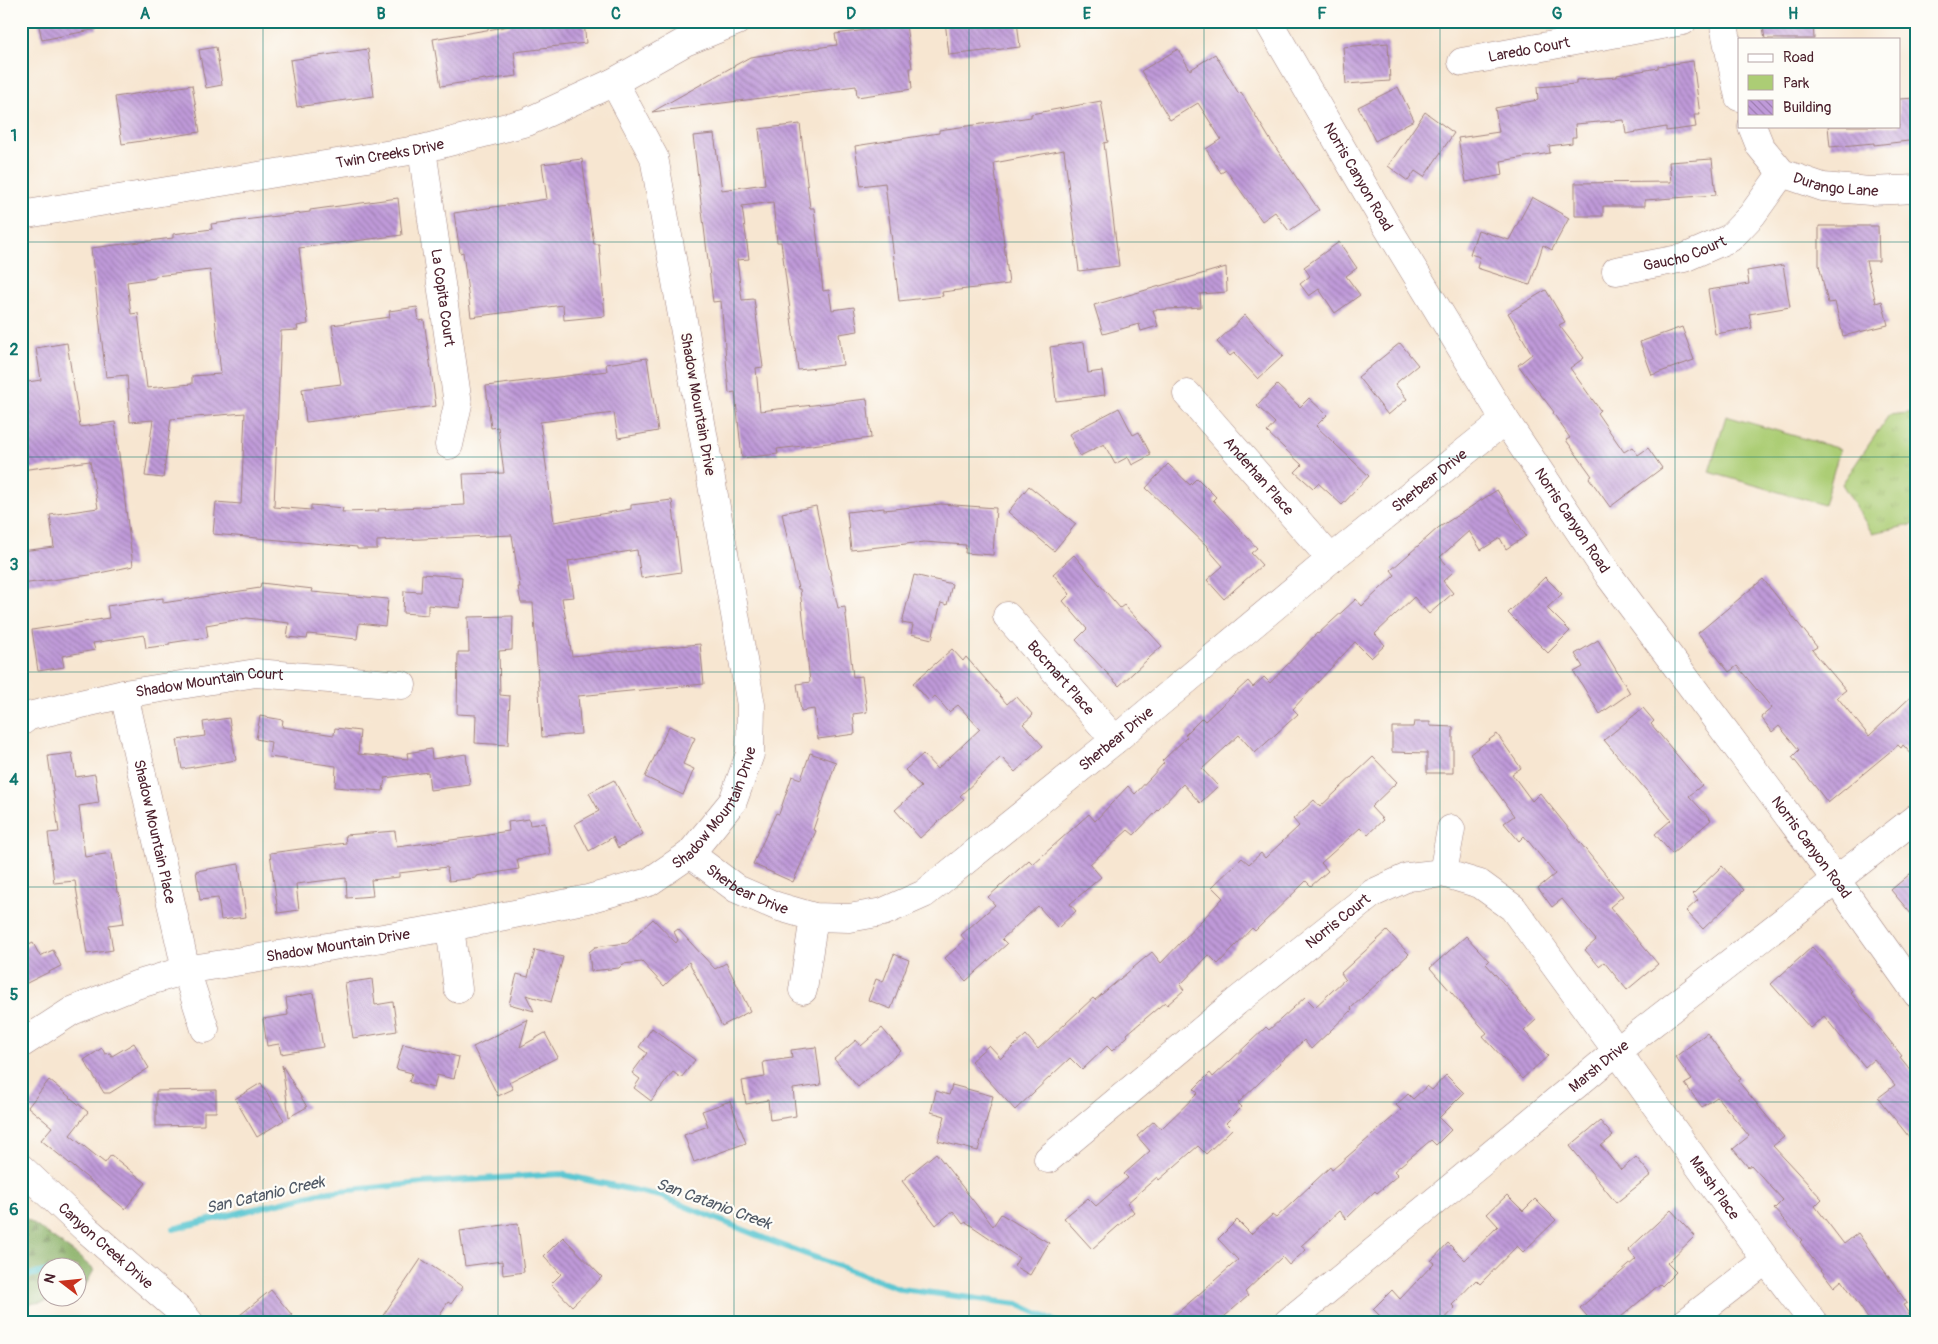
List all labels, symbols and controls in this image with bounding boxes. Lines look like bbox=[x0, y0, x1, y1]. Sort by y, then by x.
text: A bbox=[140, 4, 151, 24]
text: B bbox=[376, 4, 386, 24]
text: C bbox=[611, 4, 621, 24]
text: D bbox=[846, 4, 856, 24]
text: E bbox=[1083, 4, 1092, 24]
text: F bbox=[1317, 4, 1327, 24]
text: G bbox=[1552, 4, 1563, 24]
text: H bbox=[1788, 4, 1798, 24]
street label: Laredo Court bbox=[1487, 33, 1572, 67]
legend bbox=[1738, 38, 1900, 128]
text: Road bbox=[1783, 48, 1814, 67]
text: Park bbox=[1783, 74, 1810, 93]
text: Building bbox=[1783, 98, 1831, 117]
street label: Norris Canyon Road bbox=[1319, 119, 1397, 235]
text: 1 bbox=[11, 126, 17, 146]
street label: Twin Creeks Drive bbox=[334, 135, 447, 173]
street label: Durango Lane bbox=[1790, 168, 1880, 201]
street label: Gaucho Court bbox=[1642, 231, 1730, 276]
street label: La Copita Court bbox=[426, 247, 459, 349]
street label: Shadow Mountain Drive bbox=[676, 331, 720, 478]
text: 2 bbox=[10, 340, 19, 360]
street label: Anderhan Place bbox=[1219, 433, 1298, 520]
street label: Sherbear Drive bbox=[1388, 445, 1472, 517]
street label: Norris Canyon Road bbox=[1530, 464, 1614, 577]
text: 3 bbox=[10, 555, 19, 575]
street label: Bocmart Place bbox=[1023, 637, 1099, 720]
street label: Shadow Mountain Court bbox=[134, 664, 285, 702]
street label: Sherbear Drive bbox=[1075, 702, 1158, 775]
street label: Shadow Mountain Drive bbox=[668, 746, 760, 874]
street label: Shadow Mountain Place bbox=[129, 758, 180, 906]
text: 4 bbox=[9, 770, 19, 790]
street label: Norris Canyon Road bbox=[1767, 793, 1855, 902]
street label: Sherbear Drive bbox=[702, 860, 791, 919]
street label: Norris Court bbox=[1302, 889, 1375, 953]
street label: Shadow Mountain Drive bbox=[265, 925, 412, 967]
text: 5 bbox=[10, 985, 19, 1005]
street label: Marsh Drive bbox=[1565, 1036, 1633, 1097]
street label: Marsh Place bbox=[1685, 1152, 1744, 1224]
water label: San Catanio Creek bbox=[204, 1171, 328, 1218]
water label: San Catanio Creek bbox=[654, 1174, 775, 1234]
street label: Canyon Creek Drive bbox=[54, 1199, 157, 1294]
text: 6 bbox=[9, 1200, 19, 1220]
north arrow bbox=[38, 1256, 88, 1306]
text: N bbox=[41, 1272, 59, 1285]

